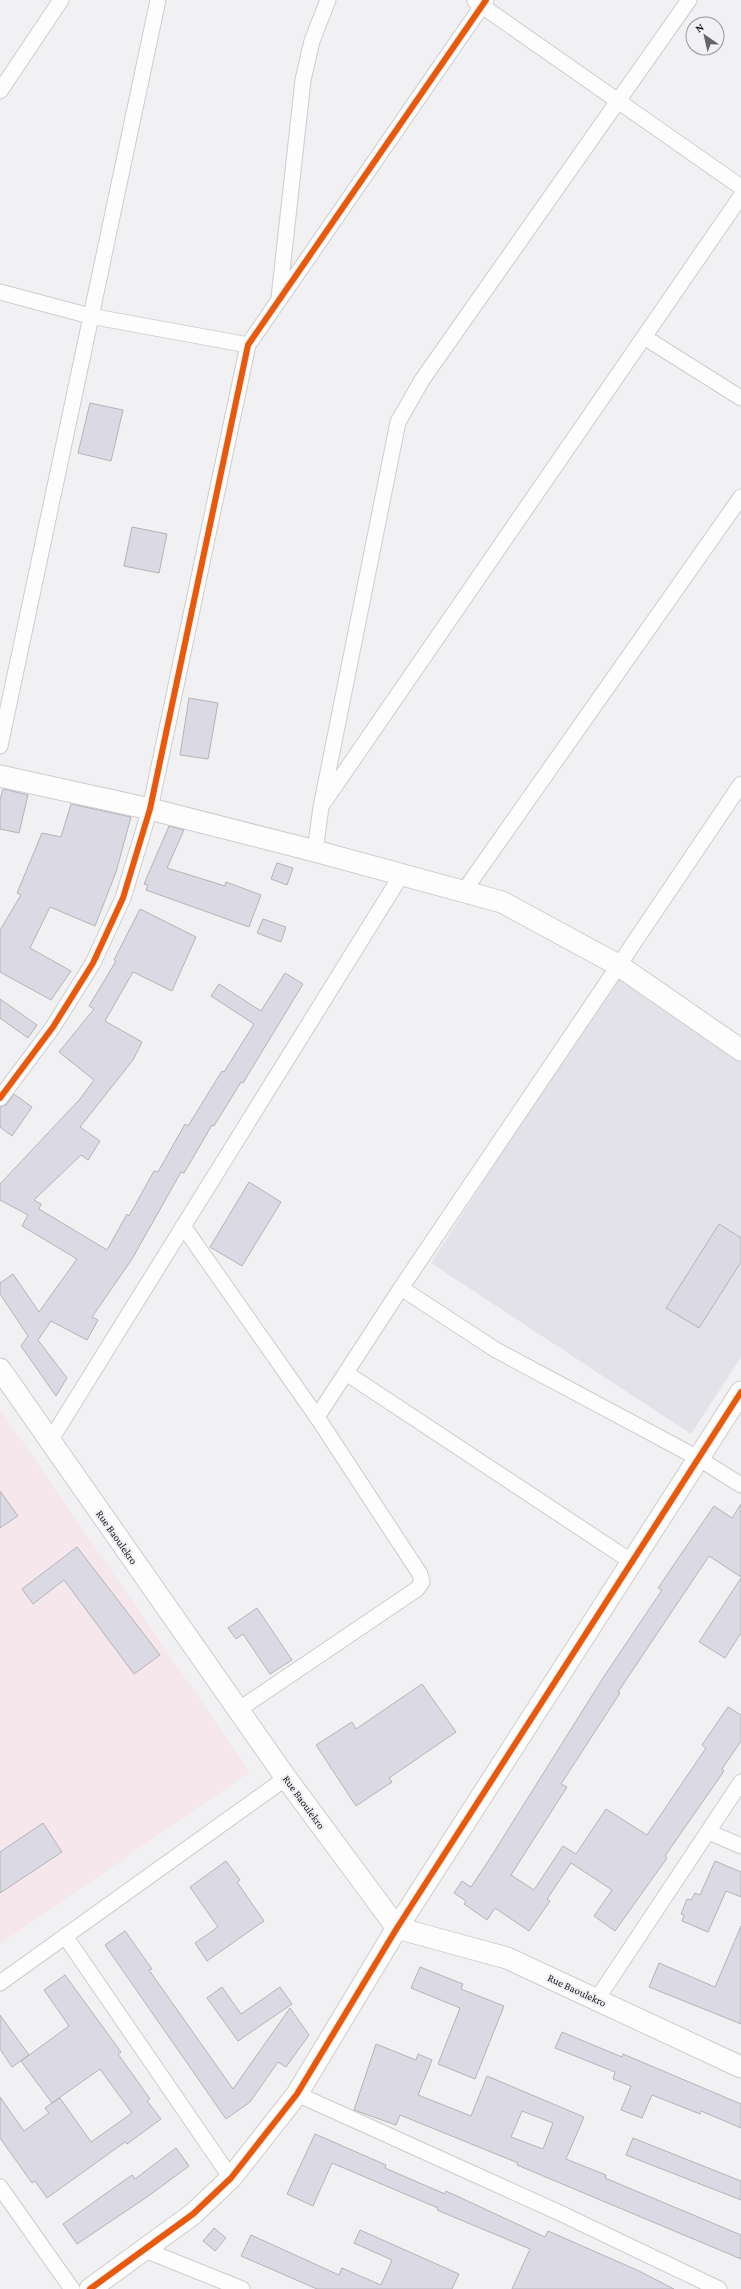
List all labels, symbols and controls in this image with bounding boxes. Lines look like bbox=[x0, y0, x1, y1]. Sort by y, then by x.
north arrow bbox=[685, 16, 725, 56]
text: N bbox=[693, 20, 706, 35]
street label: Rue Baoulekro bbox=[94, 1508, 140, 1567]
street label: Rue Baoulekro bbox=[281, 1773, 328, 1832]
street label: Rue Baoulekro bbox=[546, 1971, 609, 2009]

